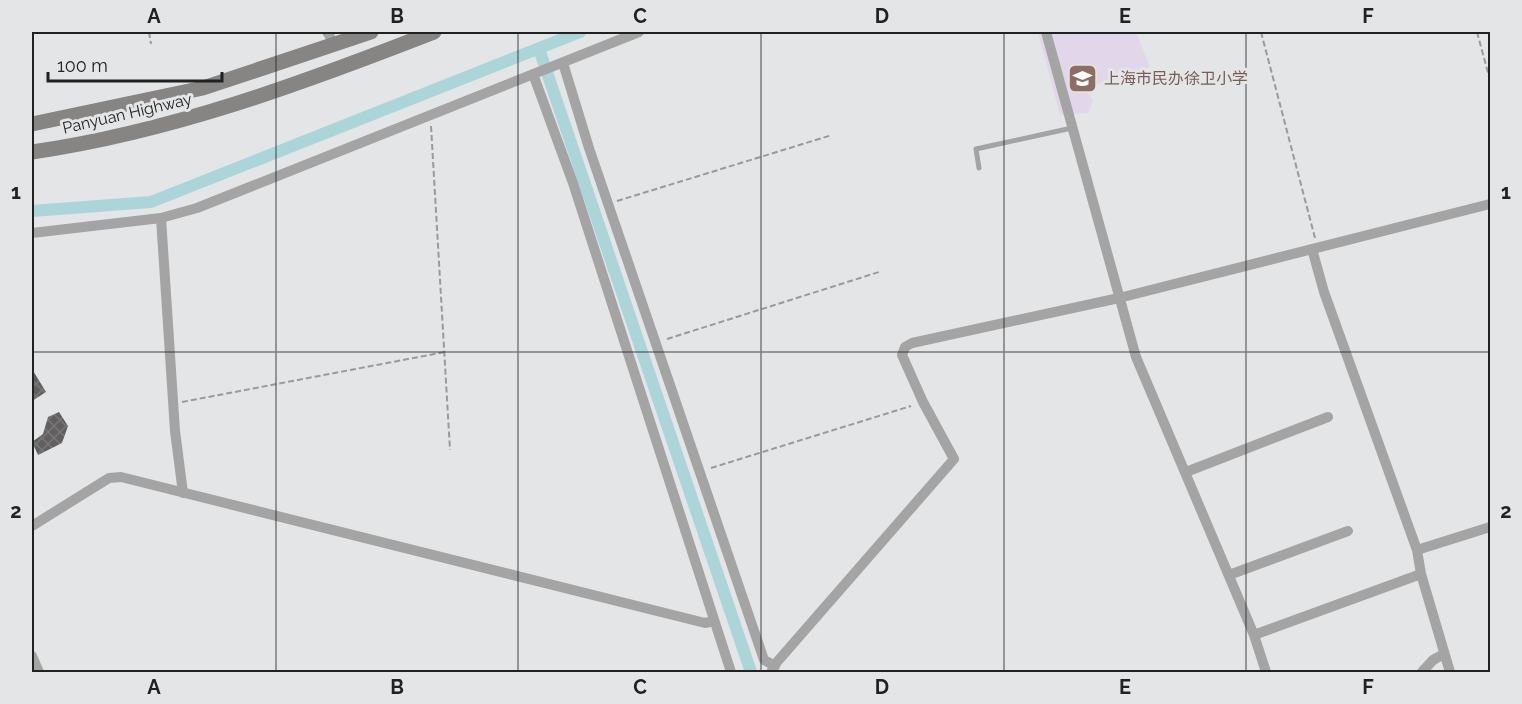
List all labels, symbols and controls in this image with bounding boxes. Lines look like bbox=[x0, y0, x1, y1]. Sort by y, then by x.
text: A bbox=[147, 4, 161, 28]
text: B bbox=[390, 4, 404, 28]
text: C bbox=[633, 4, 647, 28]
text: D bbox=[875, 4, 889, 28]
text: E bbox=[1119, 4, 1131, 28]
text: F bbox=[1362, 4, 1374, 28]
scale bar bbox=[48, 45, 222, 83]
text: 100 m bbox=[57, 55, 108, 76]
school or university icon: 上海市民办徐卫小学 bbox=[1067, 62, 1099, 94]
place label: 上海市民办徐卫小学 bbox=[1104, 69, 1248, 88]
street label: Panyuan Highway bbox=[61, 89, 194, 138]
text: 1 bbox=[11, 180, 21, 204]
text: 1 bbox=[1501, 180, 1511, 204]
text: 2 bbox=[10, 499, 22, 523]
text: 2 bbox=[1500, 499, 1512, 523]
text: A bbox=[147, 675, 161, 699]
text: B bbox=[390, 675, 404, 699]
text: C bbox=[633, 675, 647, 699]
text: D bbox=[875, 675, 889, 699]
text: E bbox=[1119, 675, 1131, 699]
text: F bbox=[1362, 675, 1374, 699]

